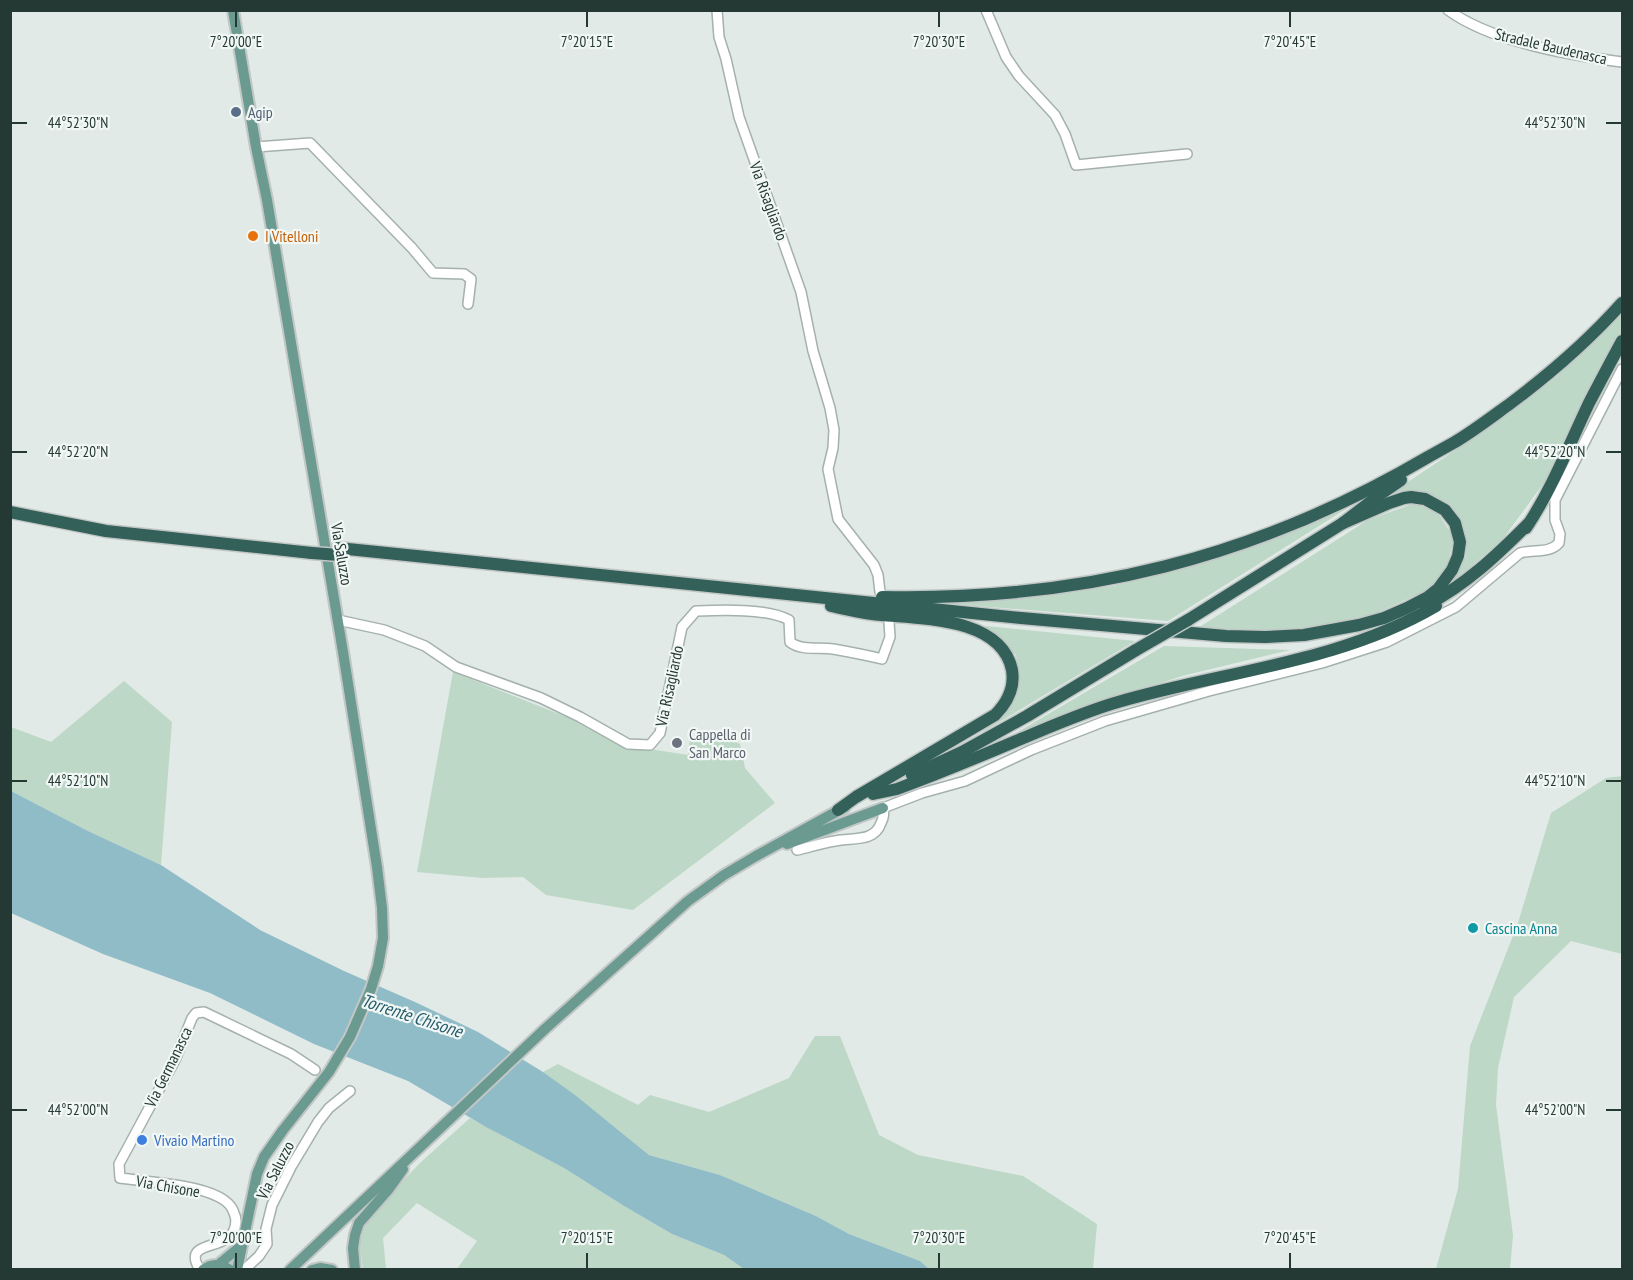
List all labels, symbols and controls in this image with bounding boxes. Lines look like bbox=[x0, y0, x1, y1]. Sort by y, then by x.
street label: Stradale Baudenasca bbox=[1493, 23, 1609, 69]
text: 7°20'00"E bbox=[210, 32, 262, 51]
text: 7°20'15"E bbox=[561, 32, 613, 51]
text: 7°20'30"E bbox=[913, 32, 965, 51]
text: 7°20'45"E bbox=[1264, 32, 1316, 51]
place label: Agip bbox=[248, 102, 273, 122]
marker: Agip bbox=[229, 105, 243, 119]
text: 44°52'30"N bbox=[48, 113, 108, 132]
text: 44°52'30"N bbox=[1525, 113, 1585, 132]
street label: Via Risagliardo bbox=[745, 158, 793, 243]
place label: I Vitelloni bbox=[265, 226, 318, 246]
marker: I Vitelloni bbox=[246, 229, 260, 243]
text: 44°52'20"N bbox=[48, 442, 108, 461]
text: 44°52'20"N bbox=[1525, 442, 1585, 461]
street label: Via Saluzzo bbox=[327, 520, 357, 587]
street label: Via Risagliardo bbox=[650, 644, 687, 729]
place label: Cappella di San Marco bbox=[689, 724, 751, 762]
marker: Cappella di San Marco bbox=[670, 736, 684, 750]
text: 44°52'10"N bbox=[48, 771, 108, 790]
text: 44°52'10"N bbox=[1525, 771, 1585, 790]
place label: Cascina Anna bbox=[1485, 918, 1558, 938]
marker: Cascina Anna bbox=[1466, 921, 1480, 935]
water label: Torrente Chisone bbox=[359, 988, 467, 1043]
street label: Via Germanasca bbox=[139, 1023, 196, 1112]
text: 44°52'00"N bbox=[48, 1100, 108, 1119]
text: 44°52'00"N bbox=[1525, 1100, 1585, 1119]
place label: Vivaio Martino bbox=[153, 1130, 235, 1150]
marker: Vivaio Martino bbox=[135, 1133, 149, 1147]
street label: Via Saluzzo bbox=[251, 1137, 298, 1203]
street label: Via Chisone bbox=[134, 1170, 201, 1201]
text: 7°20'00"E bbox=[210, 1228, 262, 1247]
text: 7°20'15"E bbox=[561, 1228, 613, 1247]
text: 7°20'30"E bbox=[913, 1228, 965, 1247]
text: 7°20'45"E bbox=[1264, 1228, 1316, 1247]

